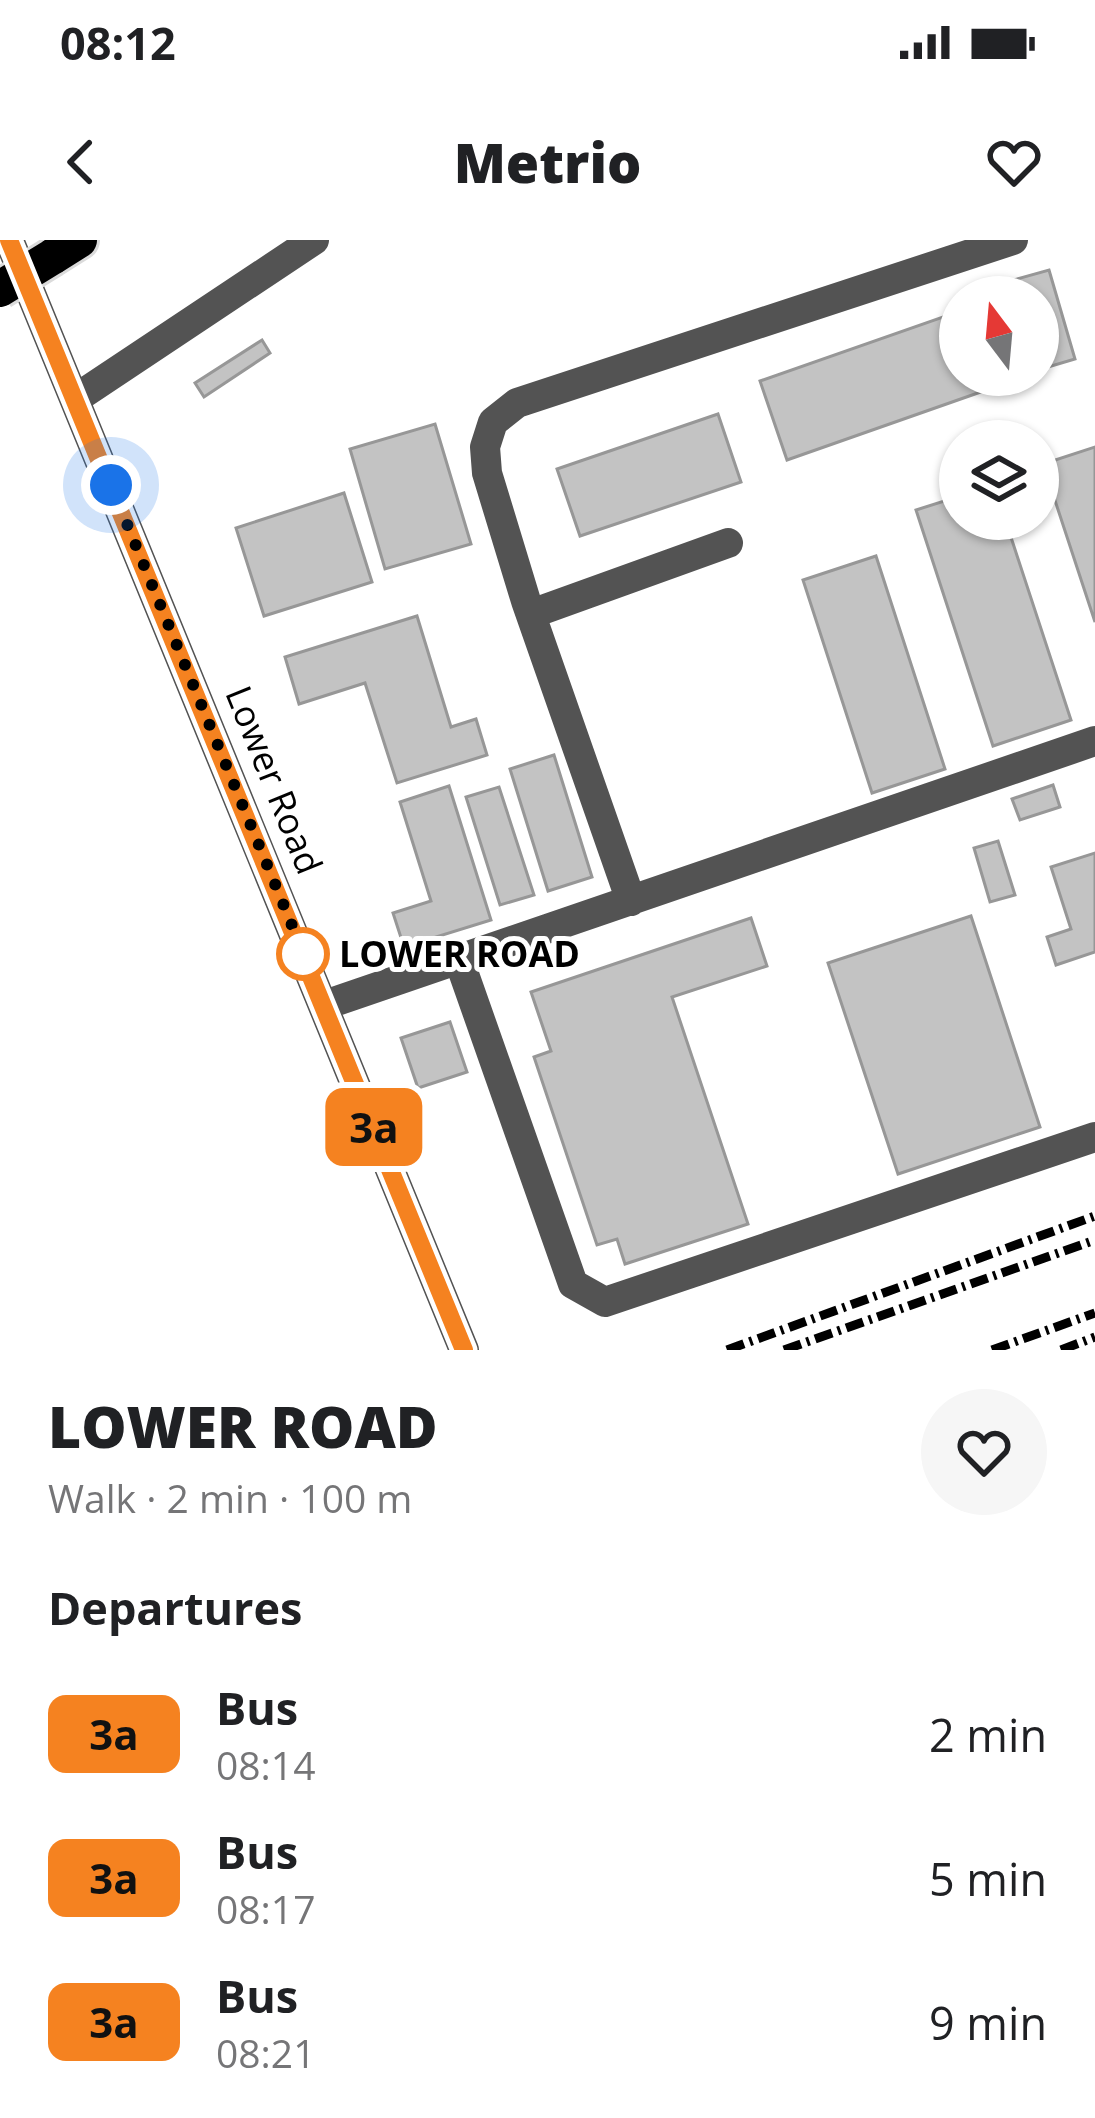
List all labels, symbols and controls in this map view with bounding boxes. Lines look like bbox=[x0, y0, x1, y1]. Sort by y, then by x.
text: 08:12 bbox=[60, 12, 176, 73]
text: Metrio bbox=[454, 125, 641, 199]
icon: back bbox=[48, 129, 114, 195]
icon: heart bbox=[981, 129, 1047, 195]
north arrow bbox=[939, 276, 1059, 396]
map controls bbox=[939, 276, 1059, 540]
button: layers bbox=[939, 420, 1059, 540]
your location bbox=[81, 455, 141, 515]
street label: Lower Road bbox=[215, 679, 334, 881]
marker: LOWER ROAD bbox=[278, 929, 328, 979]
place label: LOWER ROAD bbox=[339, 929, 580, 978]
line badge: 3a bbox=[320, 1088, 428, 1166]
text: 3a bbox=[349, 1098, 399, 1155]
text: LOWER ROAD bbox=[48, 1387, 438, 1465]
button: heart bbox=[921, 1389, 1047, 1515]
text: Walk · 2 min · 100 m bbox=[48, 1471, 412, 1524]
text: Departures bbox=[48, 1577, 303, 1638]
text: Bus bbox=[216, 1677, 298, 1738]
text: 2 min bbox=[929, 1704, 1047, 1765]
text: 3a bbox=[89, 1705, 139, 1762]
text: 08:14 bbox=[216, 1738, 315, 1791]
text: Bus bbox=[216, 1821, 298, 1882]
text: 5 min bbox=[929, 1848, 1047, 1909]
text: 3a bbox=[89, 1849, 139, 1906]
text: 08:17 bbox=[216, 1882, 315, 1935]
text: Bus bbox=[216, 1965, 298, 2026]
text: 9 min bbox=[929, 1992, 1047, 2053]
text: 3a bbox=[89, 1993, 139, 2050]
text: 08:21 bbox=[216, 2026, 315, 2079]

